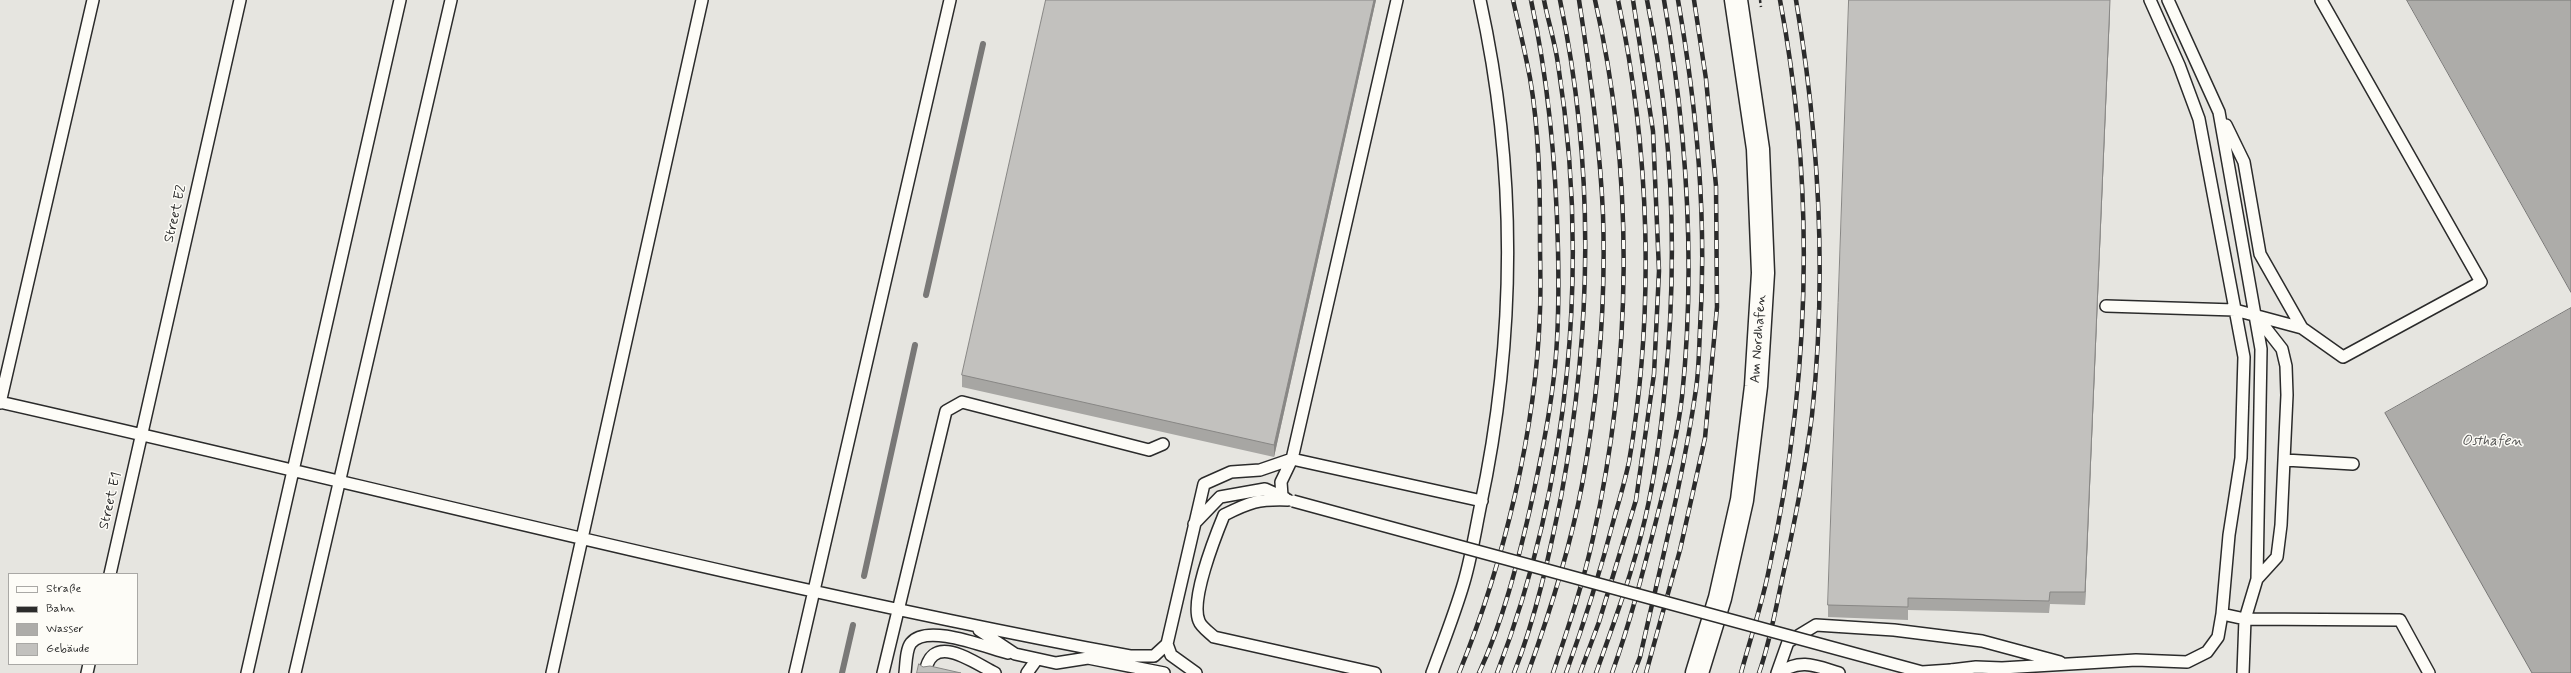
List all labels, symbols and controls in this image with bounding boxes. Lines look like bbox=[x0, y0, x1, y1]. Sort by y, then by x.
street label: Street E2 bbox=[161, 183, 191, 245]
street label: Am Nordhafen bbox=[1748, 294, 1770, 384]
water label: Osthafen bbox=[2462, 433, 2522, 451]
street label: Street E1 bbox=[96, 471, 126, 531]
legend bbox=[8, 573, 138, 665]
text: Straße bbox=[46, 581, 81, 597]
text: Bahn bbox=[46, 601, 75, 617]
text: Wasser bbox=[46, 621, 84, 637]
text: Gebäude bbox=[46, 641, 89, 657]

